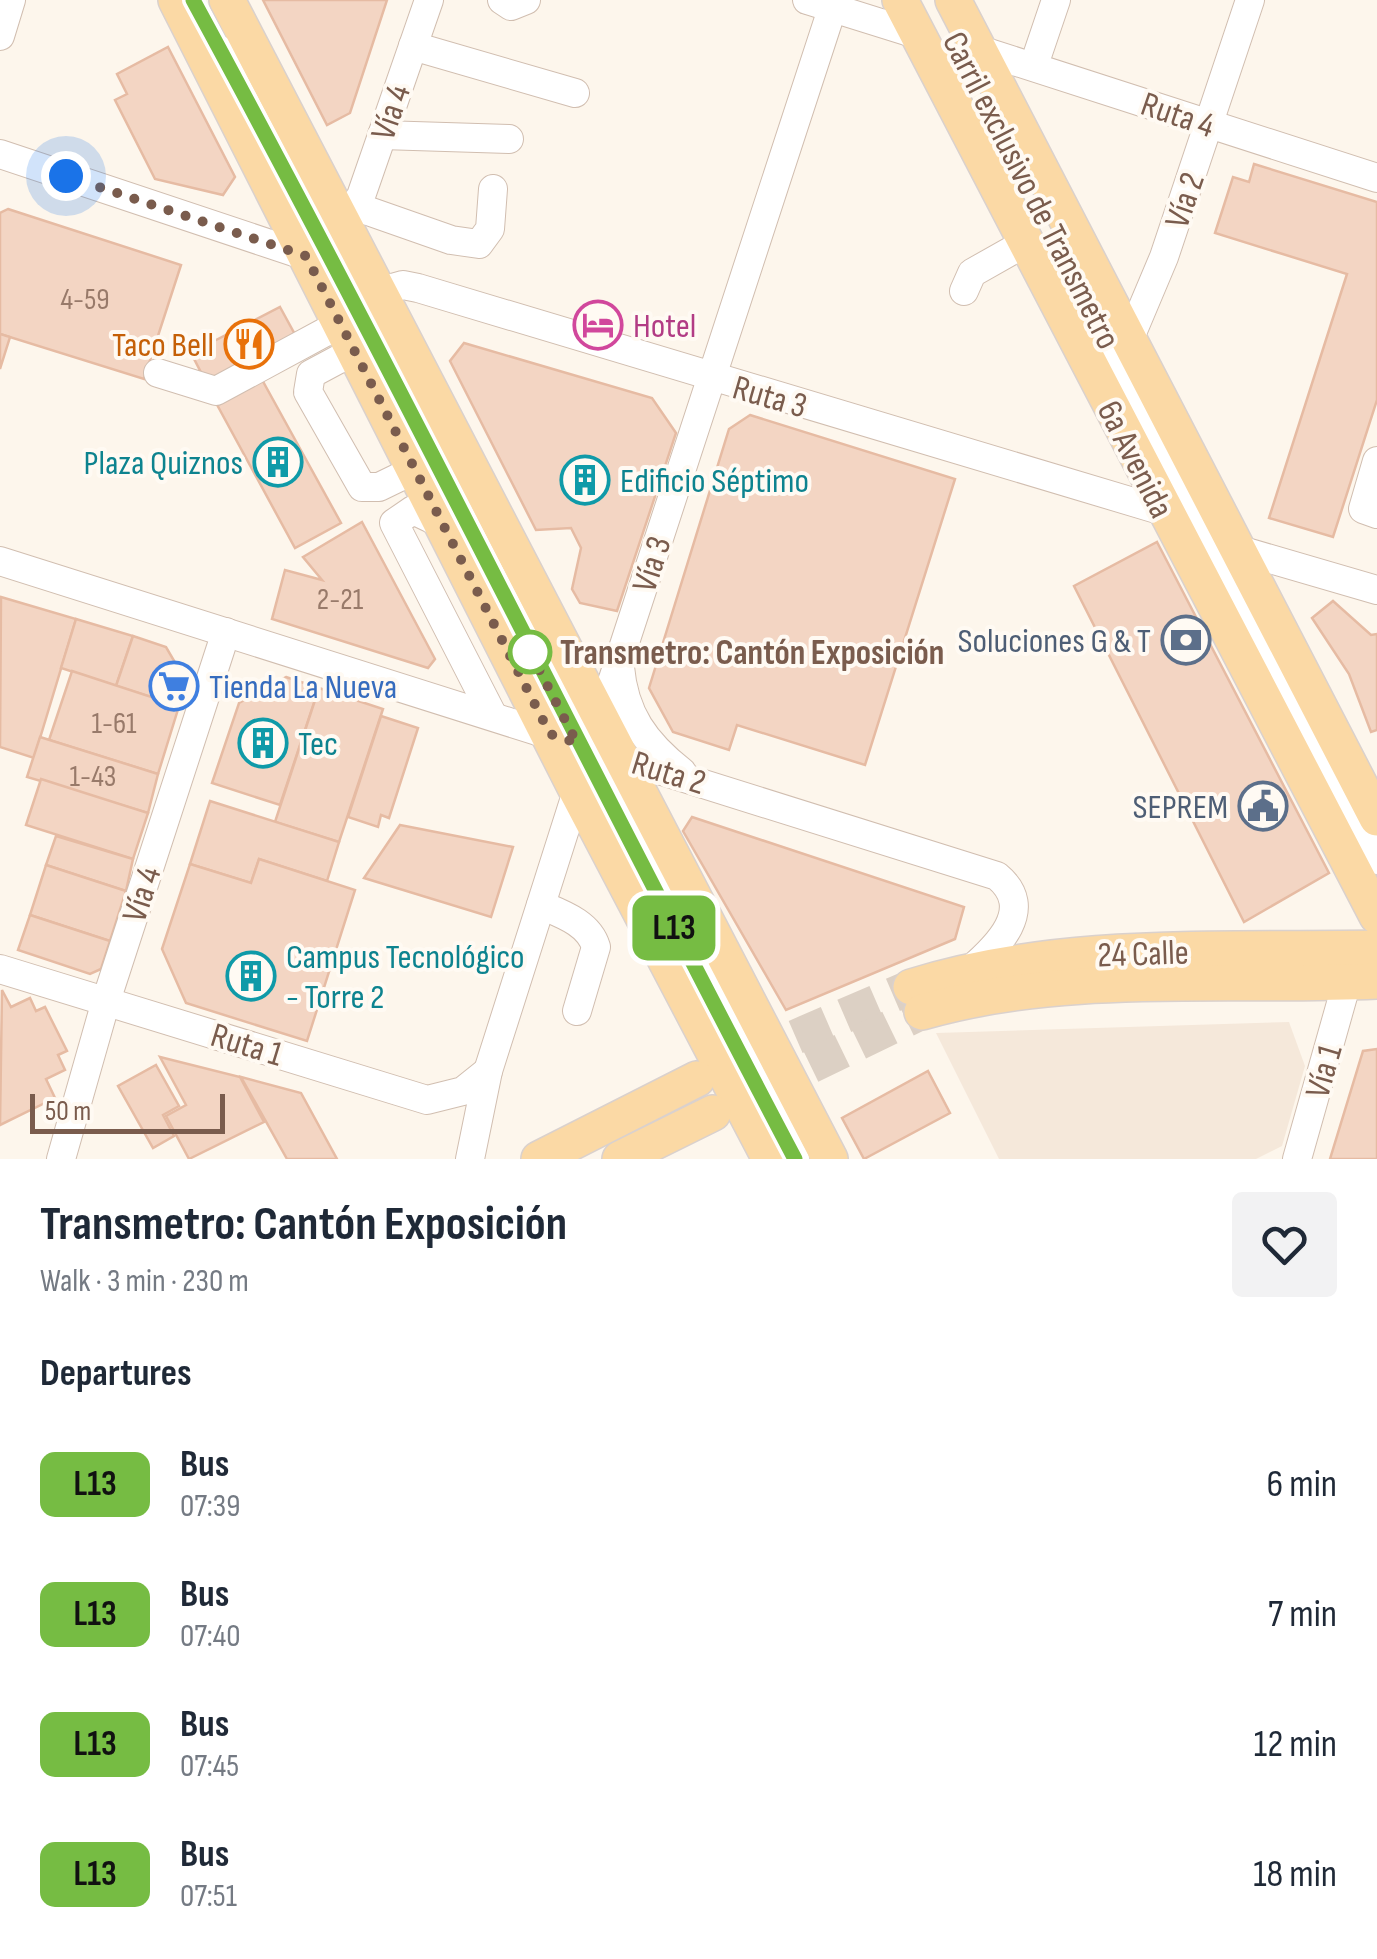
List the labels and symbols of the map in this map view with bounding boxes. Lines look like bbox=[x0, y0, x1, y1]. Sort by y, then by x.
street label: Carril exclusivo de Transmetro bbox=[932, 25, 1129, 356]
street label: Vía 4 bbox=[362, 79, 421, 146]
street label: Ruta 4 bbox=[1135, 83, 1220, 148]
your location bbox=[41, 151, 91, 201]
street label: Vía 2 bbox=[1156, 167, 1215, 234]
house number: 4-59 bbox=[61, 282, 109, 318]
hotel icon: Hotel bbox=[572, 299, 624, 351]
place label: Hotel bbox=[633, 305, 696, 348]
restaurant icon: Taco Bell bbox=[223, 318, 275, 370]
place label: Taco Bell bbox=[112, 324, 214, 367]
street label: Ruta 3 bbox=[728, 366, 812, 428]
street label: 6a Avenida bbox=[1087, 394, 1182, 525]
building icon: Plaza Quiznos bbox=[252, 436, 304, 488]
place label: Plaza Quiznos bbox=[84, 442, 243, 485]
building icon: Edificio Séptimo bbox=[559, 454, 611, 506]
place label: Edificio Séptimo bbox=[620, 460, 809, 503]
street label: Vía 3 bbox=[623, 531, 682, 598]
house number: 2-21 bbox=[317, 582, 364, 618]
bank icon: Soluciones G & T bbox=[1160, 614, 1212, 666]
place label: Soluciones G & T bbox=[958, 620, 1151, 663]
marker: Transmetro: Cantón Exposición bbox=[509, 631, 551, 673]
place label: Transmetro: Cantón Exposición bbox=[560, 632, 944, 675]
supermarket icon: Tienda La Nueva bbox=[148, 660, 200, 712]
place label: Tienda La Nueva bbox=[209, 666, 397, 709]
house number: 1-61 bbox=[91, 706, 137, 742]
building icon: Tec bbox=[237, 717, 289, 769]
place label: Tec bbox=[298, 723, 338, 766]
street label: Ruta 2 bbox=[627, 742, 711, 805]
house number: 1-43 bbox=[70, 759, 116, 795]
public building icon: SEPREM bbox=[1237, 780, 1289, 832]
place label: SEPREM bbox=[1132, 786, 1228, 829]
street label: Vía 4 bbox=[113, 861, 172, 928]
line badge: L13 bbox=[616, 896, 732, 960]
street label: 24 Calle bbox=[1097, 931, 1189, 978]
place label: Campus Tecnológico - Torre 2 bbox=[286, 936, 525, 1019]
building icon: Campus Tecnológico - Torre 2 bbox=[225, 950, 277, 1002]
street label: Ruta 1 bbox=[206, 1014, 288, 1077]
street label: Vía 1 bbox=[1296, 1040, 1352, 1103]
scale bar bbox=[30, 1089, 225, 1134]

